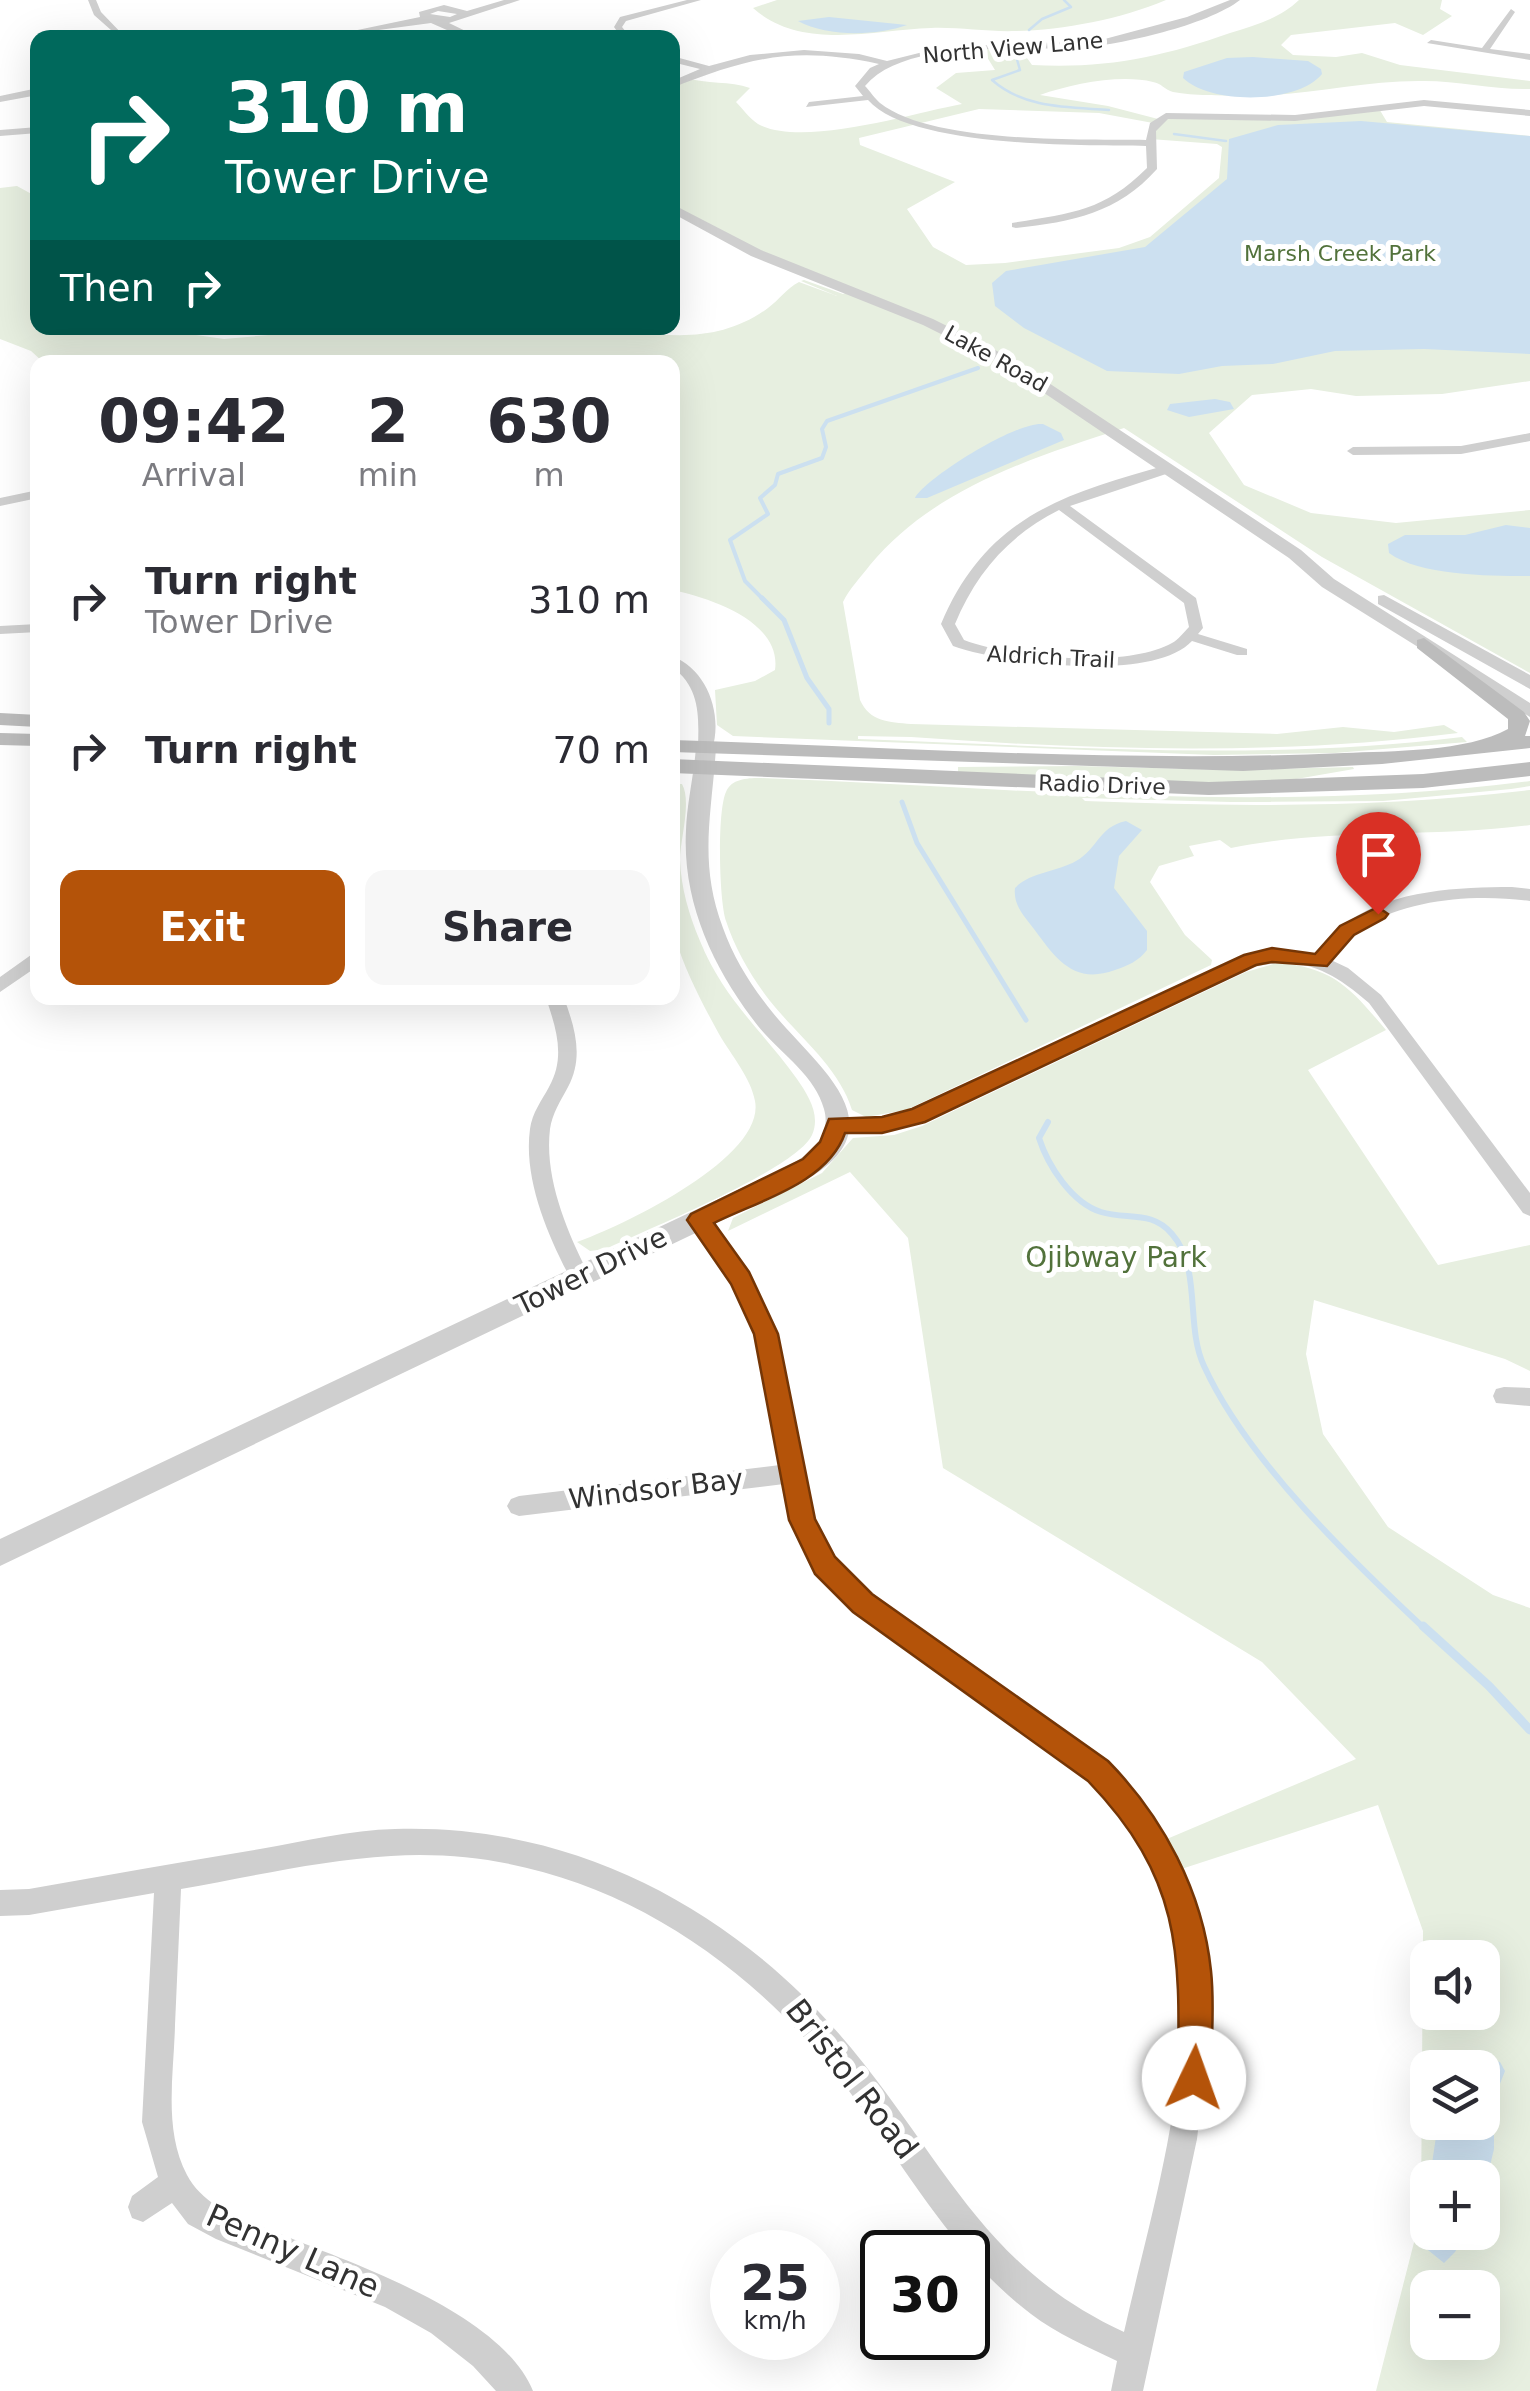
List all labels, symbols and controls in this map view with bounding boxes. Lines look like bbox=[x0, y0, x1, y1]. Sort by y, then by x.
street label: North View Lane bbox=[922, 28, 1104, 68]
text: 310 m bbox=[225, 67, 468, 149]
icon: right bbox=[60, 70, 190, 200]
text: Tower Drive bbox=[225, 151, 490, 204]
park label: Marsh Creek Park bbox=[1244, 241, 1436, 266]
icon: right bbox=[175, 260, 230, 315]
text: Then bbox=[60, 266, 155, 310]
street label: Lake Road bbox=[940, 321, 1052, 397]
text: 09:42 bbox=[98, 386, 289, 456]
text: 2 bbox=[367, 386, 409, 456]
text: 630 bbox=[486, 386, 612, 456]
text: Arrival bbox=[142, 456, 246, 494]
text: min bbox=[358, 456, 418, 494]
text: m bbox=[533, 456, 565, 494]
text: Turn right bbox=[145, 559, 357, 603]
icon: right bbox=[60, 573, 115, 628]
text: 310 m bbox=[528, 578, 650, 622]
text: Tower Drive bbox=[145, 603, 333, 641]
street label: Aldrich Trail bbox=[986, 641, 1116, 673]
icon: right bbox=[60, 723, 115, 778]
text: Turn right bbox=[145, 728, 357, 772]
text: 70 m bbox=[553, 728, 650, 772]
street label: Radio Drive bbox=[1038, 770, 1166, 800]
pin bbox=[1336, 812, 1421, 915]
icon: arrive bbox=[1351, 827, 1406, 882]
button: Exit bbox=[60, 870, 345, 985]
button: Share bbox=[365, 870, 650, 985]
street label: Tower Drive bbox=[509, 1220, 672, 1322]
park label: Ojibway Park bbox=[1025, 1241, 1207, 1274]
street label: Windsor Bay bbox=[567, 1462, 745, 1516]
map controls bbox=[1410, 1940, 1500, 2360]
button: sound bbox=[1410, 1940, 1500, 2030]
street label: Bristol Road bbox=[778, 1992, 926, 2166]
position arrow bbox=[1142, 2026, 1246, 2130]
button: layers bbox=[1410, 2050, 1500, 2140]
button: + bbox=[1410, 2160, 1500, 2250]
street label: Penny Lane bbox=[201, 2196, 385, 2306]
speed limit sign: 30 bbox=[860, 2230, 990, 2360]
text: 25 bbox=[740, 2254, 810, 2312]
button: − bbox=[1410, 2270, 1500, 2360]
text: km/h bbox=[743, 2306, 807, 2335]

